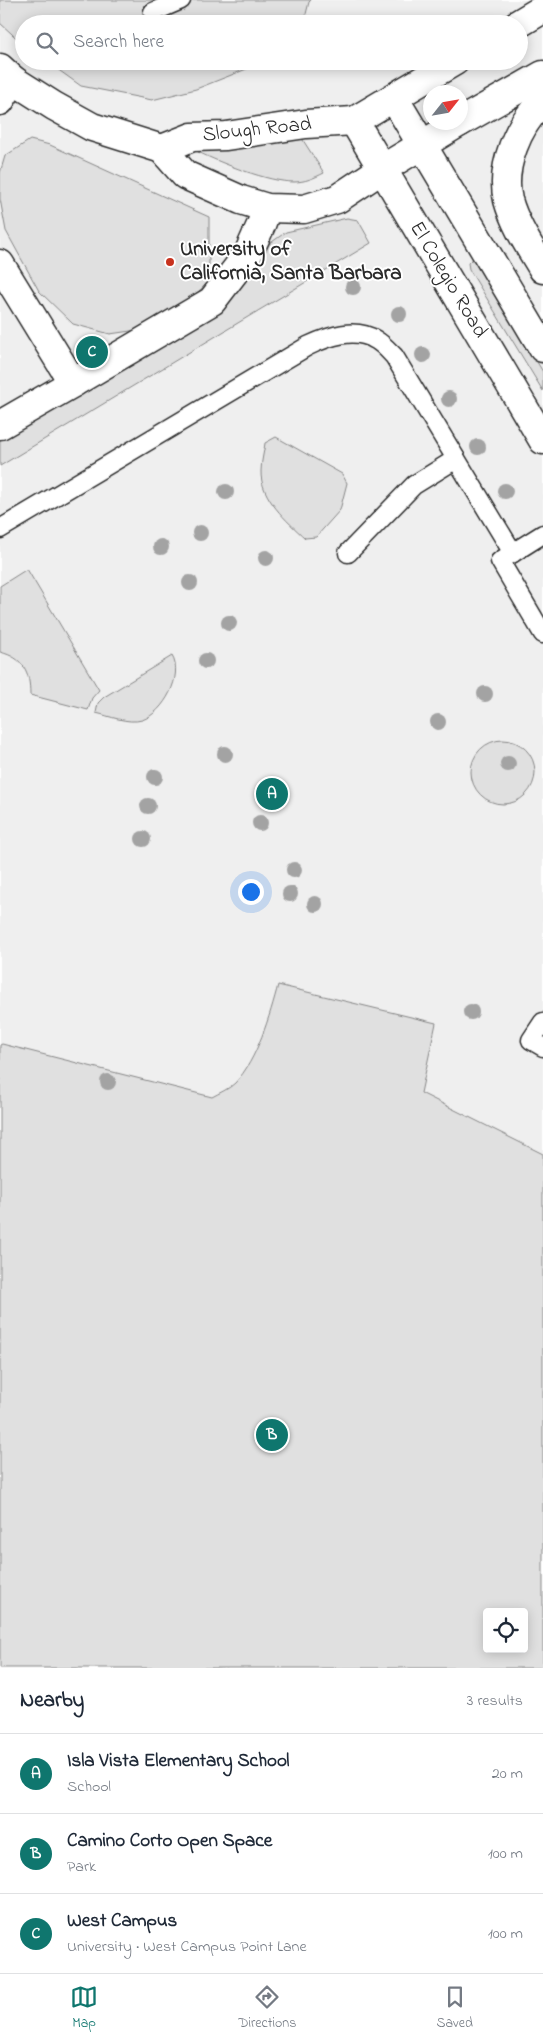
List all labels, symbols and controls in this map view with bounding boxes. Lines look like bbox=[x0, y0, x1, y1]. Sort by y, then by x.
search box bbox=[15, 15, 528, 70]
icon: search bbox=[33, 29, 61, 57]
text: Search here bbox=[73, 29, 164, 56]
north arrow bbox=[423, 85, 468, 130]
street label: Slough Road bbox=[201, 109, 313, 153]
street label: El Colegio Road bbox=[400, 216, 495, 345]
place label: University of California, Santa Barbara bbox=[180, 235, 402, 289]
marker: University of California, Santa Barbara bbox=[164, 256, 176, 268]
pin: C bbox=[76, 333, 108, 371]
pin: A bbox=[256, 775, 288, 813]
your location bbox=[238, 879, 264, 905]
pin: B bbox=[256, 1416, 288, 1454]
map controls bbox=[483, 1608, 528, 1653]
button: locate bbox=[483, 1608, 528, 1653]
text: Nearby bbox=[20, 1686, 84, 1716]
text: 3 results bbox=[467, 1689, 523, 1713]
text: Isla Vista Elementary School bbox=[67, 1748, 289, 1775]
text: A bbox=[31, 1762, 41, 1786]
text: 20 m bbox=[492, 1762, 523, 1786]
text: School bbox=[67, 1775, 111, 1799]
text: Camino Corto Open Space bbox=[67, 1828, 272, 1855]
text: B bbox=[31, 1842, 41, 1866]
text: 100 m bbox=[488, 1842, 523, 1866]
text: Park bbox=[67, 1855, 96, 1879]
text: West Campus bbox=[67, 1908, 177, 1935]
text: C bbox=[32, 1922, 40, 1946]
text: 100 m bbox=[488, 1922, 523, 1946]
text: University · West Campus Point Lane bbox=[67, 1935, 307, 1959]
tab: Map bbox=[70, 1983, 98, 2034]
tab: Directions bbox=[238, 1983, 296, 2034]
tab: Saved bbox=[436, 1983, 473, 2034]

